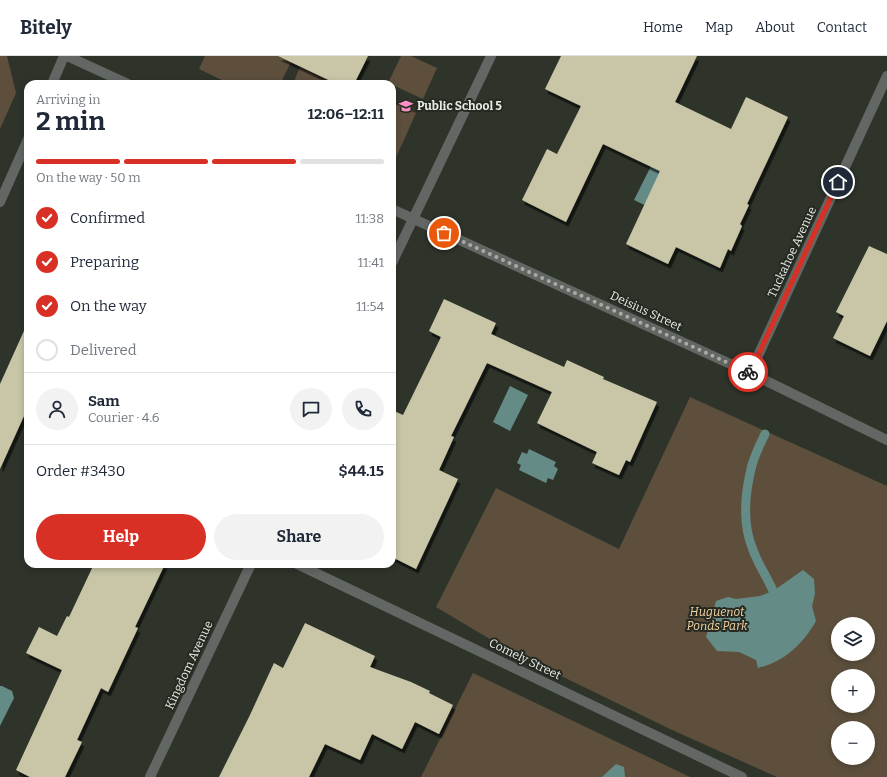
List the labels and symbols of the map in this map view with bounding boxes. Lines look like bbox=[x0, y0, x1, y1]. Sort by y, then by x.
school or university icon: Public School 5 bbox=[398, 98, 414, 114]
place label: Public School 5 bbox=[417, 99, 502, 113]
pin bbox=[821, 165, 855, 199]
street label: Tuckahoe Avenue bbox=[765, 204, 819, 300]
pin bbox=[427, 216, 461, 250]
street label: Deisius Street bbox=[608, 288, 685, 334]
courier bbox=[728, 352, 768, 392]
park label: Huguenot Ponds Park bbox=[687, 605, 748, 633]
street label: Kingdom Avenue bbox=[162, 618, 216, 712]
street label: Comely Street bbox=[487, 636, 564, 683]

